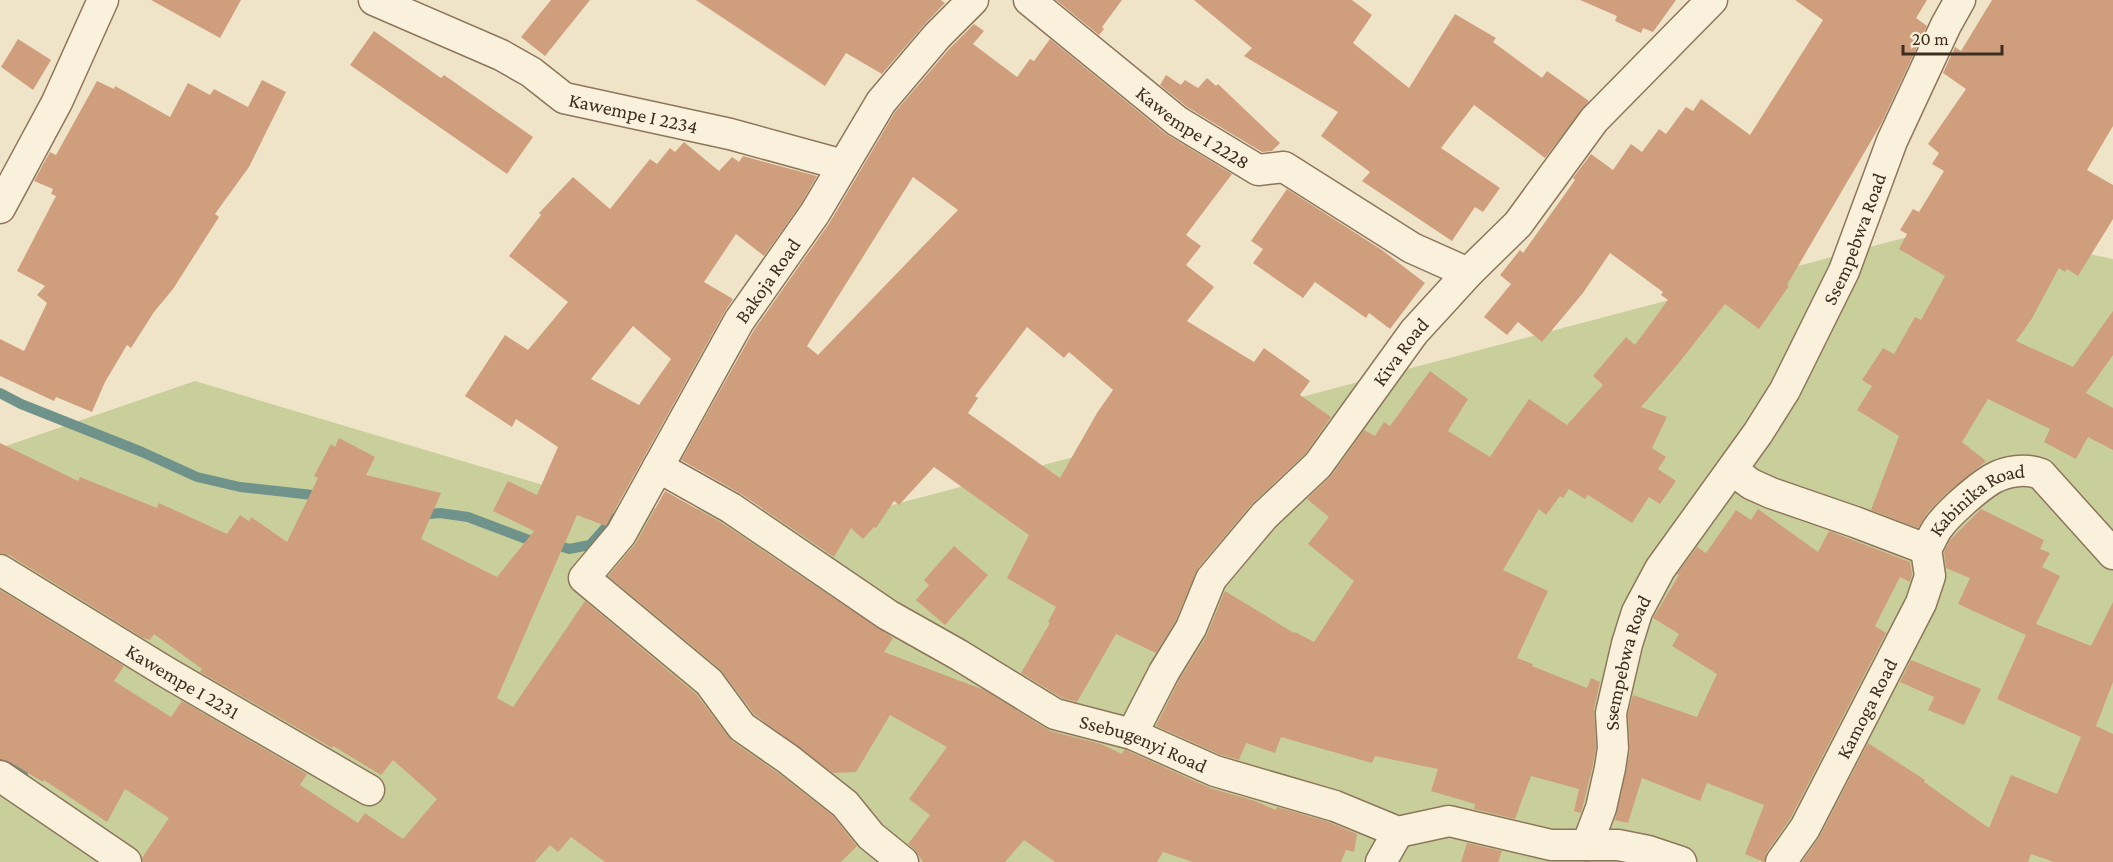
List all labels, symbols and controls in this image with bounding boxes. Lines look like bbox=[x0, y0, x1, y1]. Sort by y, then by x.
scale bar bbox=[1903, 18, 2002, 56]
text: 20 m bbox=[1912, 29, 1949, 49]
street label: Kawempe I 2228 bbox=[1132, 81, 1254, 173]
street label: Kawempe I 2234 bbox=[567, 88, 700, 138]
street label: Ssempebwa Road bbox=[1818, 170, 1890, 308]
street label: Bakoja Road bbox=[730, 234, 805, 327]
street label: Kiva Road bbox=[1368, 313, 1433, 390]
street label: Kabinika Road bbox=[1924, 460, 2026, 540]
street label: Ssempebwa Road bbox=[1600, 591, 1655, 731]
street label: Kawempe I 2231 bbox=[122, 639, 243, 723]
street label: Kamoga Road bbox=[1832, 654, 1902, 762]
street label: Ssebugenyi Road bbox=[1077, 710, 1211, 777]

